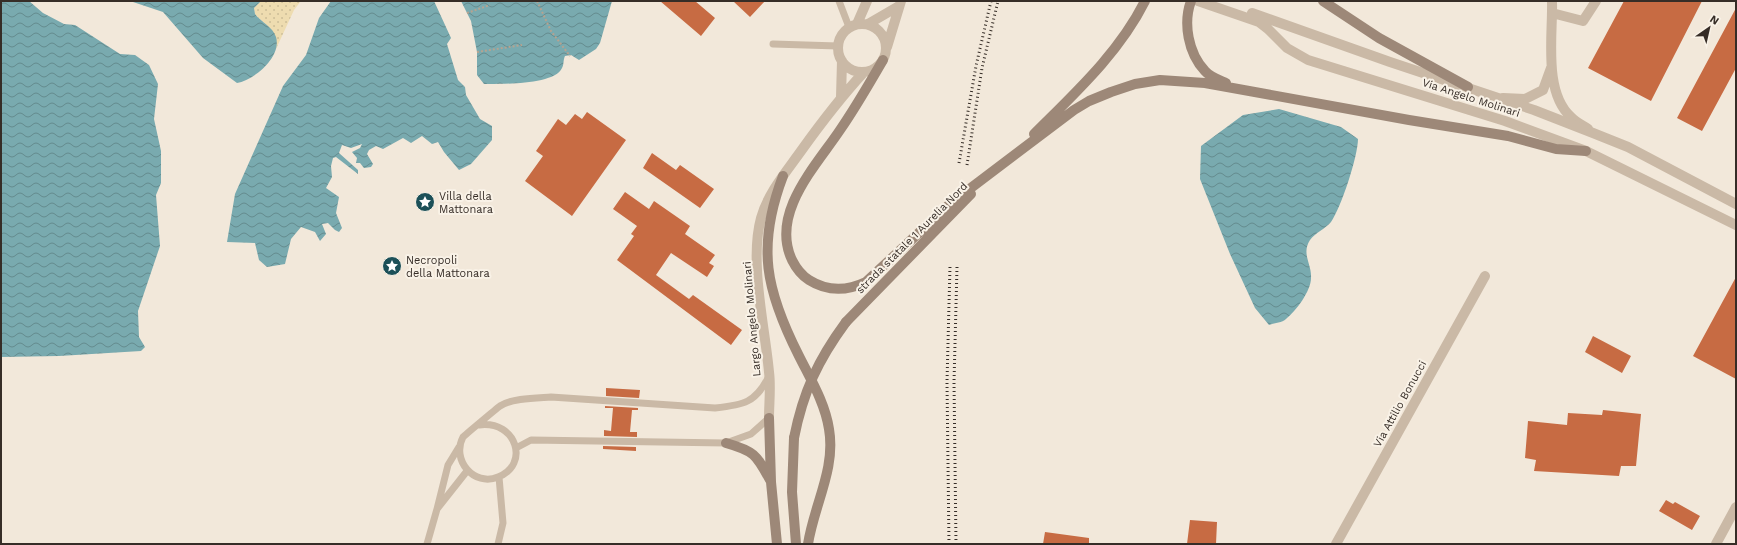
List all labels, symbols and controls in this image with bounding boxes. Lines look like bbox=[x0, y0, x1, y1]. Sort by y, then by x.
north arrow bbox=[1689, 8, 1729, 48]
text: N bbox=[1707, 12, 1721, 28]
street label: Via Angelo Molinari bbox=[1420, 76, 1522, 120]
street label: strada statale 1 Aurelia Nord bbox=[854, 180, 970, 296]
place label: Villa della Mattonara bbox=[439, 190, 493, 216]
place icon: Villa della Mattonara bbox=[414, 191, 436, 213]
place label: Necropoli della Mattonara bbox=[406, 254, 490, 280]
place icon: Necropoli della Mattonara bbox=[381, 255, 403, 277]
street label: Largo Angelo Molinari bbox=[740, 261, 764, 377]
street label: Via Attilio Bonucci bbox=[1371, 358, 1429, 450]

